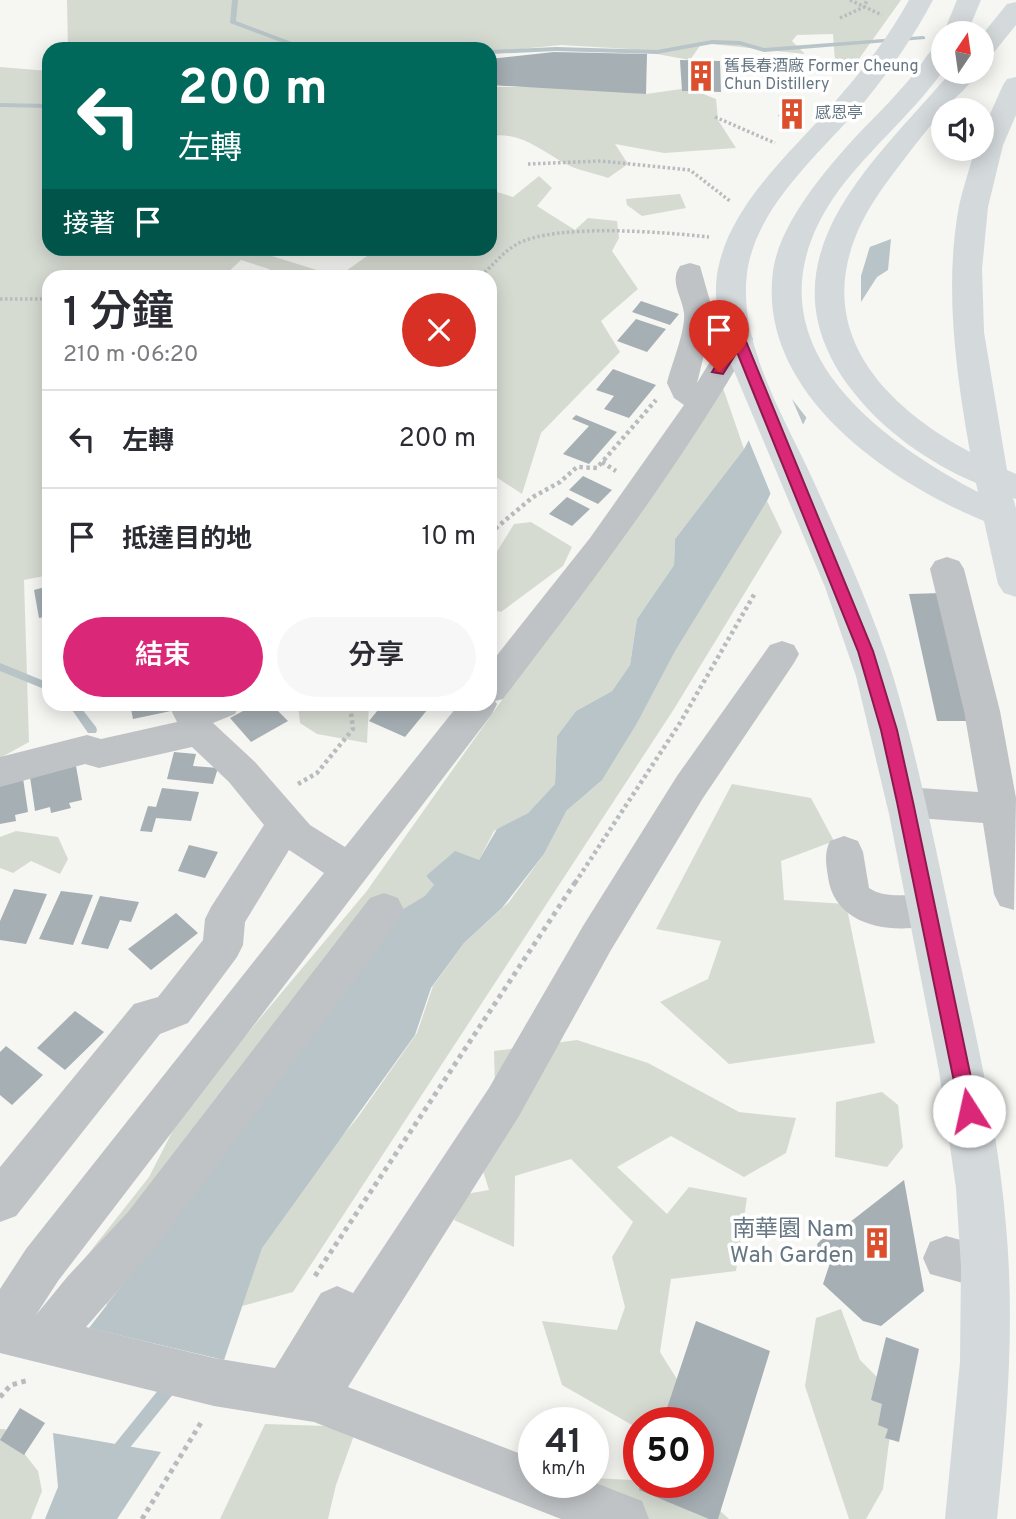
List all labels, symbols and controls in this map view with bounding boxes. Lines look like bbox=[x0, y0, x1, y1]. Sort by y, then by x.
north arrow bbox=[931, 21, 994, 84]
map controls bbox=[931, 21, 994, 161]
place label: 舊長春酒廠 Former Cheung Chun Distillery bbox=[724, 57, 919, 95]
building icon: 舊長春酒廠 Former Cheung Chun Distillery bbox=[684, 59, 718, 93]
text: 200 m bbox=[178, 60, 328, 122]
icon: left bbox=[63, 70, 154, 161]
building icon: 感恩亭 bbox=[775, 97, 809, 131]
button: sound bbox=[931, 98, 994, 161]
place label: 感恩亭 bbox=[815, 104, 863, 124]
text: 左轉 bbox=[178, 130, 242, 170]
icon: arrive bbox=[129, 203, 167, 241]
text: 接著 bbox=[63, 209, 115, 242]
text: 1 分鐘 bbox=[63, 288, 174, 341]
button: close bbox=[402, 293, 476, 367]
pin bbox=[689, 300, 749, 372]
icon: arrive bbox=[700, 311, 738, 349]
text: 210 m · 06:20 bbox=[63, 341, 199, 370]
icon: left bbox=[63, 420, 101, 458]
text: 200 m bbox=[399, 423, 476, 456]
text: 左轉 bbox=[122, 426, 174, 459]
icon: arrive bbox=[63, 518, 101, 556]
text: 10 m bbox=[421, 521, 476, 554]
text: 抵達目的地 bbox=[122, 524, 252, 557]
button: 結束 bbox=[63, 617, 263, 697]
button: 分享 bbox=[277, 617, 476, 697]
position arrow bbox=[932, 1074, 1006, 1148]
place label: 南華園 Nam Wah Garden bbox=[730, 1216, 854, 1271]
building icon: 南華園 Nam Wah Garden bbox=[860, 1226, 894, 1260]
speed limit sign: 50 bbox=[623, 1407, 714, 1498]
text: 41 bbox=[545, 1421, 582, 1465]
text: km/h bbox=[542, 1458, 585, 1481]

